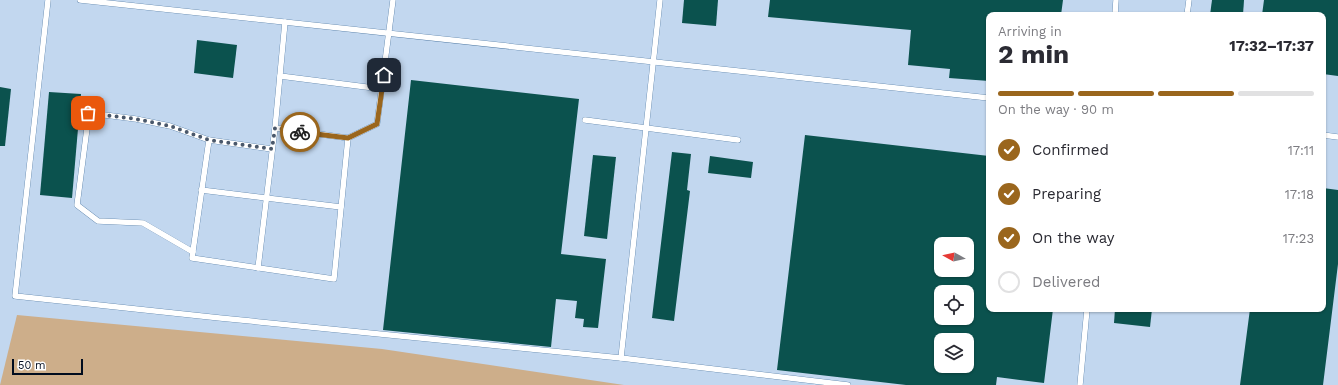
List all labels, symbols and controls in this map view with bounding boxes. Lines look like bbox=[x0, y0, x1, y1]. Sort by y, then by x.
text: Arriving in bbox=[998, 24, 1062, 39]
text: 17:32–17:37 bbox=[1229, 37, 1314, 55]
text: 2 min bbox=[998, 39, 1069, 69]
pin bbox=[367, 58, 401, 92]
icon: home bbox=[373, 64, 395, 86]
pin bbox=[71, 96, 105, 130]
icon: bag bbox=[77, 102, 99, 124]
text: On the way · 90 m bbox=[998, 102, 1114, 117]
courier bbox=[280, 112, 320, 152]
icon: bike bbox=[289, 121, 311, 143]
icon: check bbox=[998, 139, 1020, 161]
text: Confirmed bbox=[1032, 141, 1109, 159]
text: 17:11 bbox=[1288, 143, 1314, 158]
icon: check bbox=[998, 183, 1020, 205]
text: Preparing bbox=[1032, 185, 1101, 203]
text: 17:18 bbox=[1285, 187, 1314, 202]
icon: check bbox=[998, 227, 1020, 249]
text: On the way bbox=[1032, 229, 1114, 247]
text: 17:23 bbox=[1283, 231, 1314, 246]
north arrow bbox=[934, 237, 974, 277]
map controls bbox=[934, 237, 974, 373]
text: Delivered bbox=[1032, 273, 1100, 291]
button: locate bbox=[934, 285, 974, 325]
button: layers bbox=[934, 333, 974, 373]
scale bar bbox=[12, 357, 83, 376]
text: 50 m bbox=[18, 359, 45, 372]

